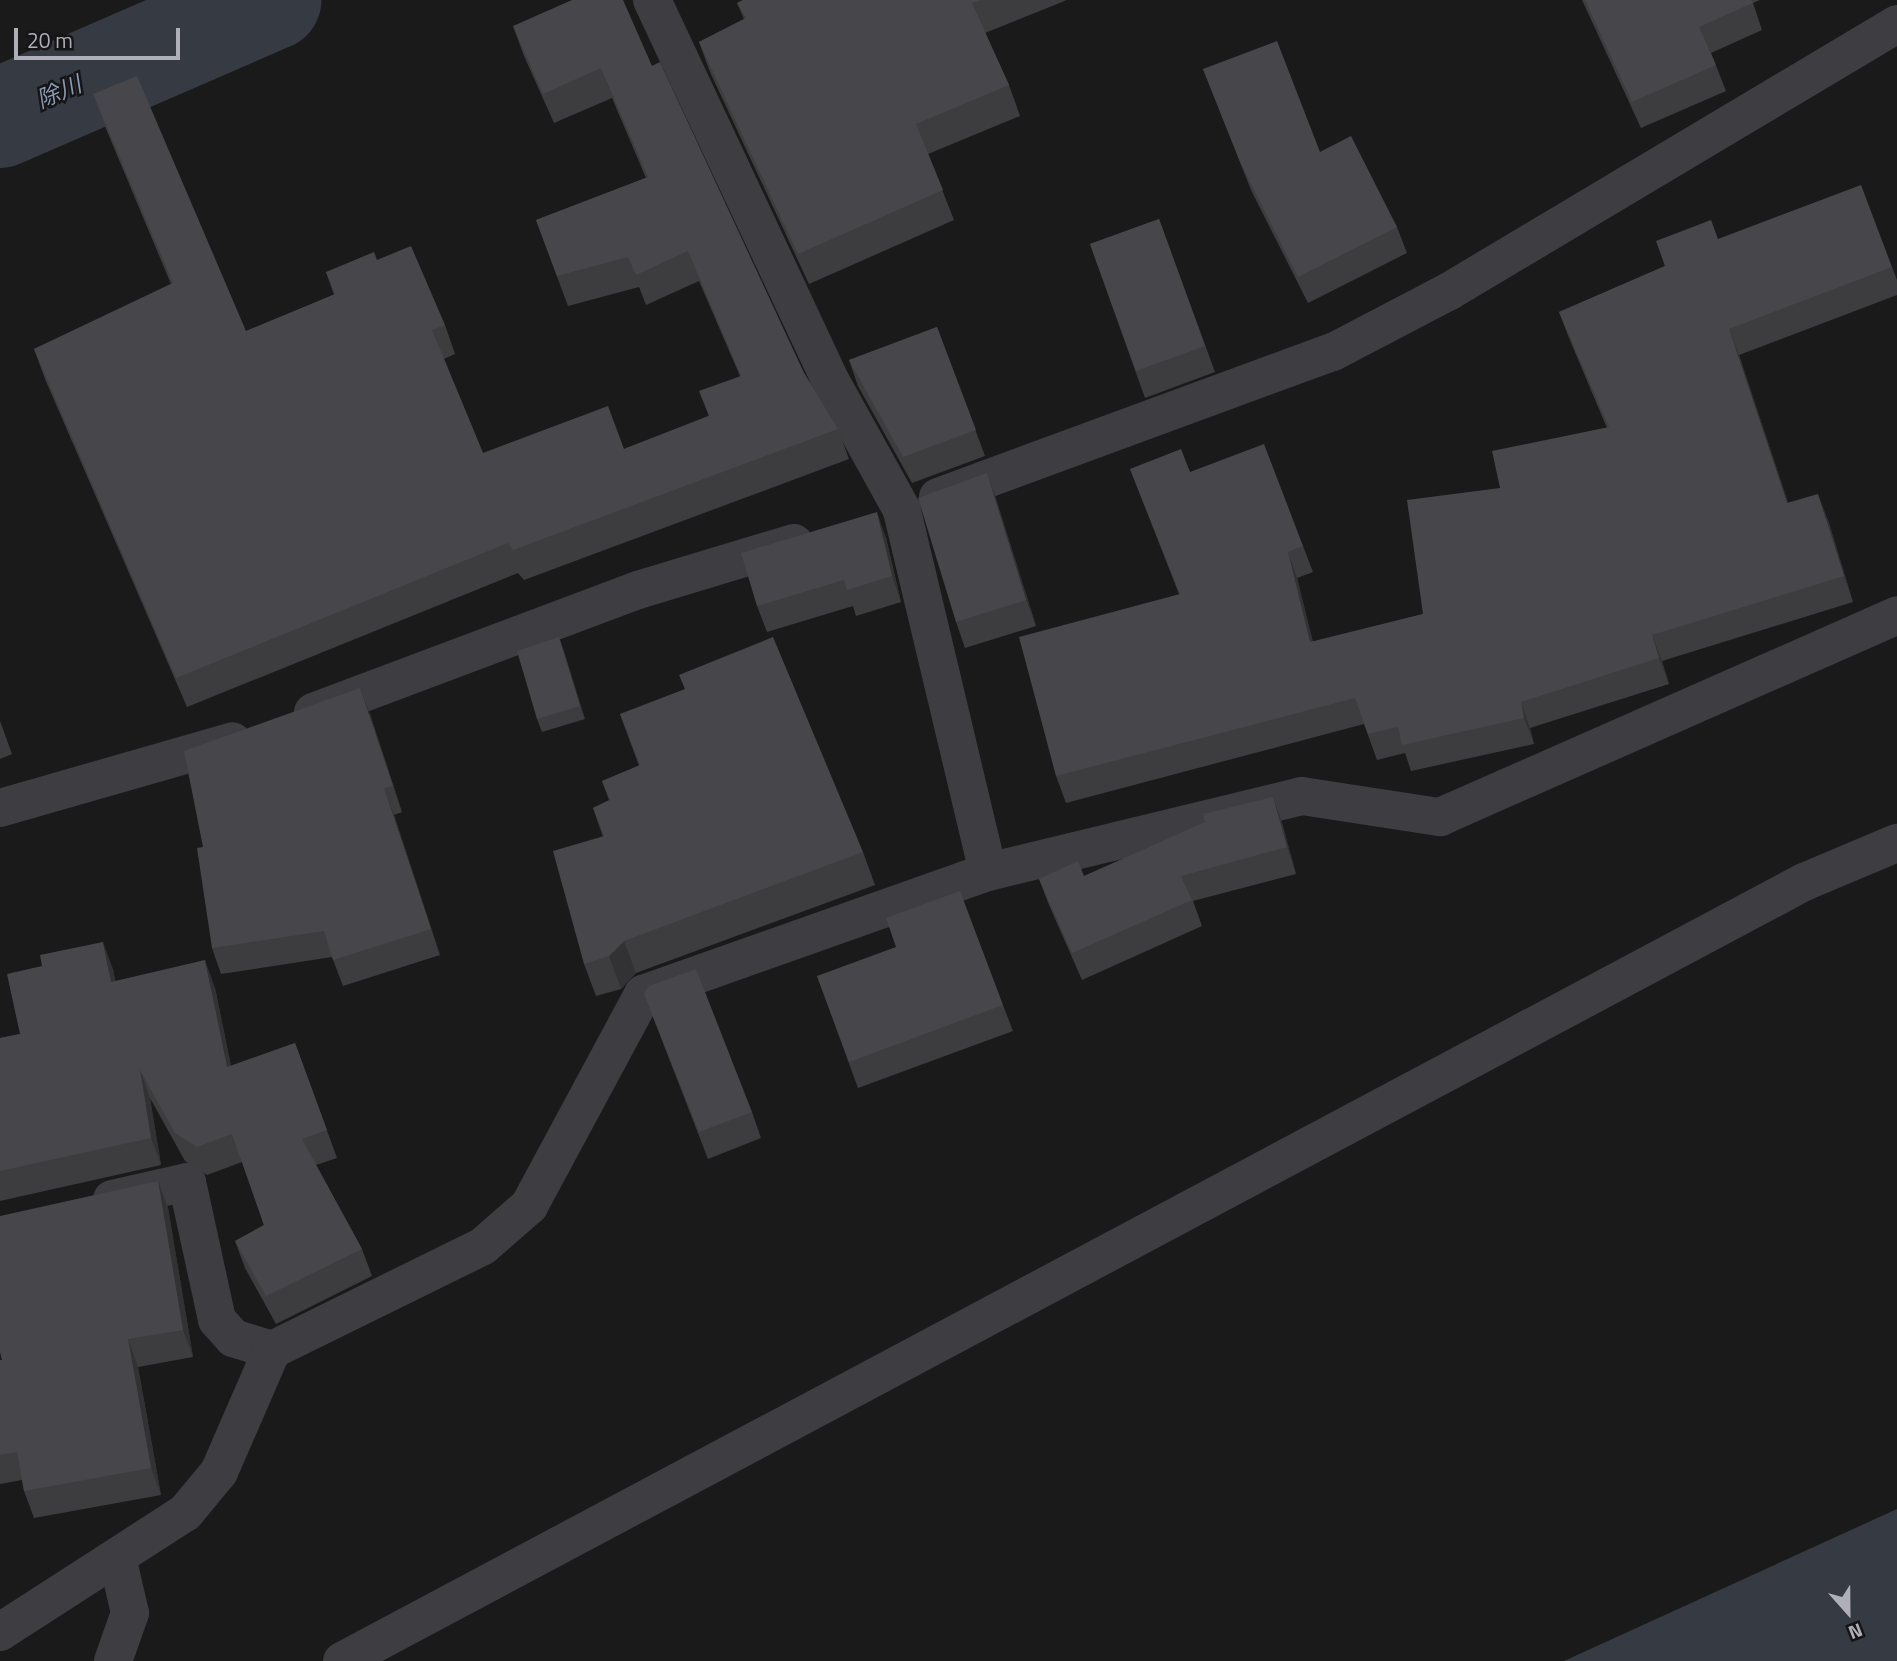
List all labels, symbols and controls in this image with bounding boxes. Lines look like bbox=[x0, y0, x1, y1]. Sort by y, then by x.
scale bar bbox=[18, 14, 184, 58]
text: 20 m bbox=[27, 24, 73, 56]
water label: 除川 bbox=[32, 70, 86, 114]
north arrow bbox=[1813, 1577, 1883, 1647]
text: N bbox=[1844, 1616, 1867, 1648]

